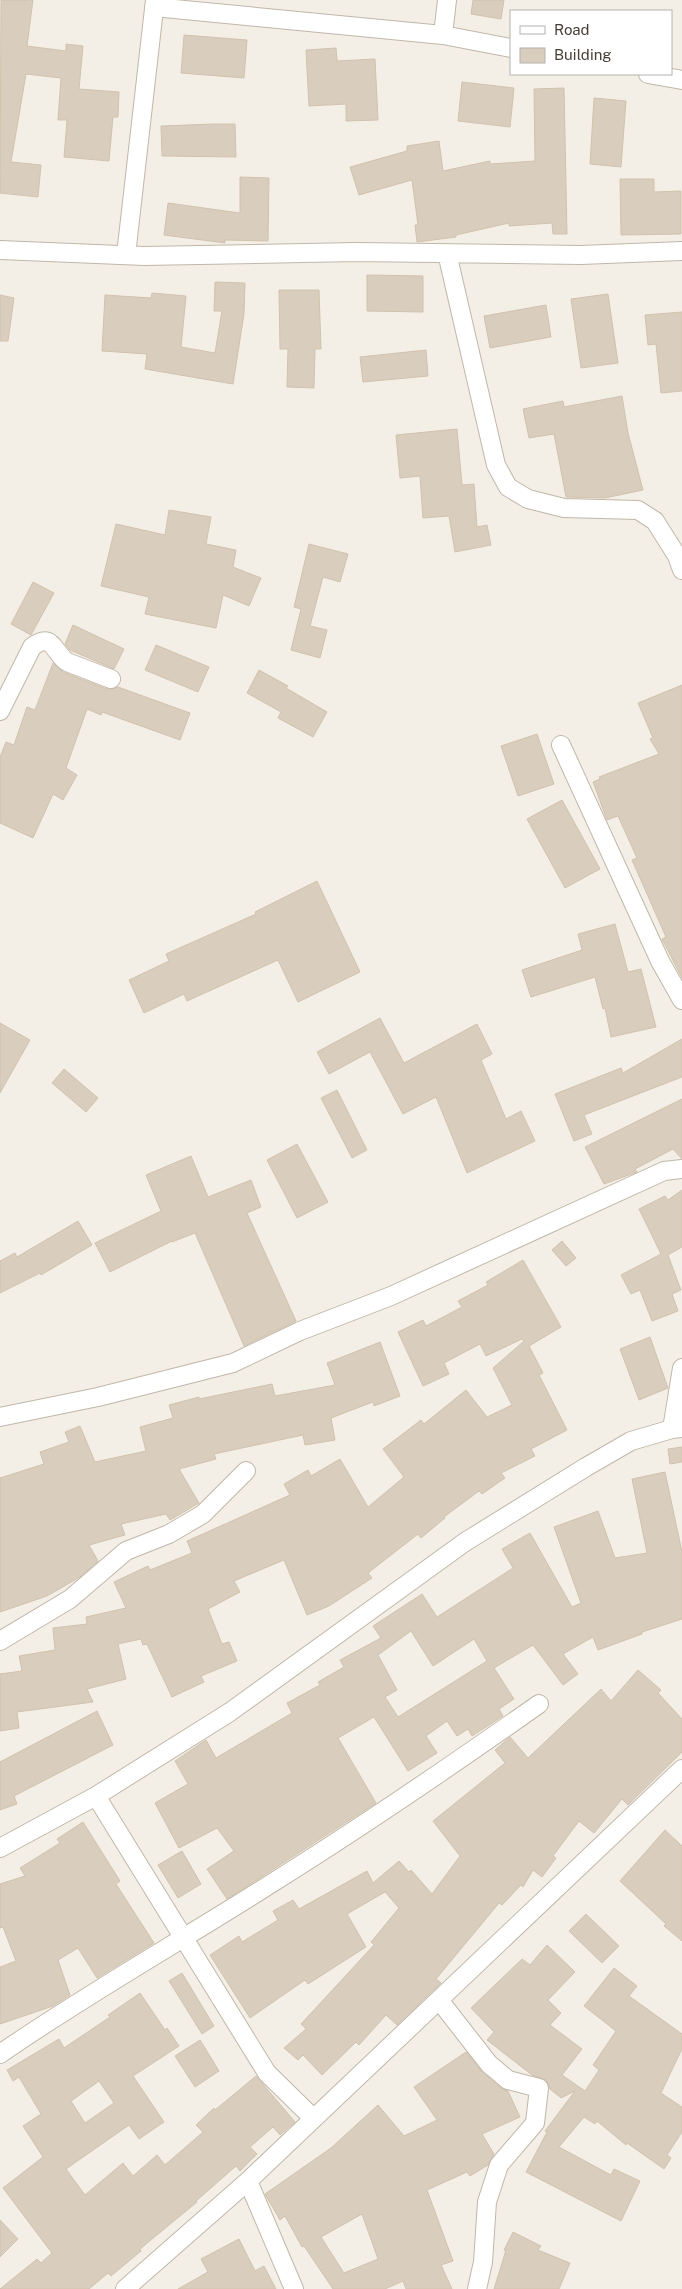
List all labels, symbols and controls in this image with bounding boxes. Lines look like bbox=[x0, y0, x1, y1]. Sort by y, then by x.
legend bbox=[510, 10, 672, 75]
text: Road bbox=[554, 21, 590, 38]
text: Building bbox=[554, 46, 612, 63]

